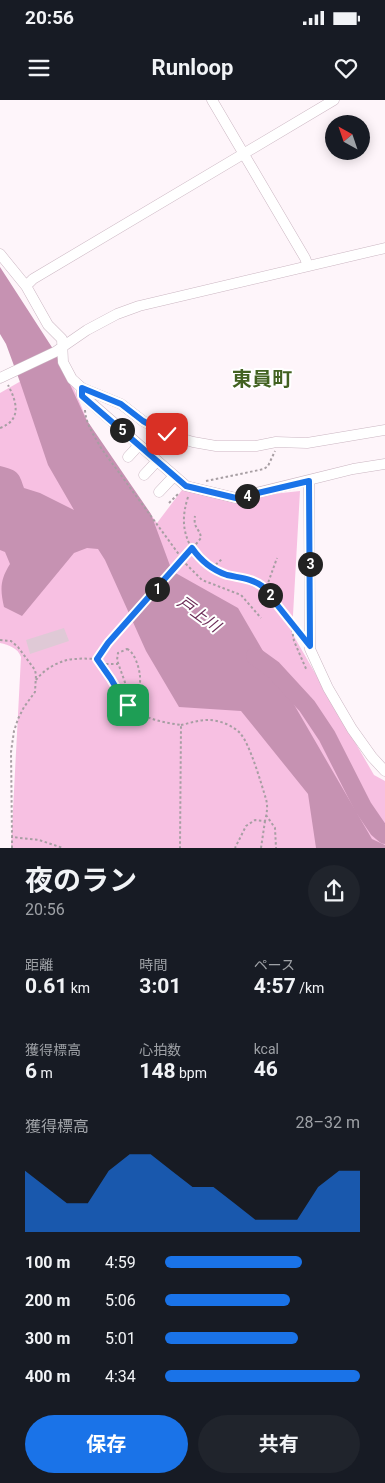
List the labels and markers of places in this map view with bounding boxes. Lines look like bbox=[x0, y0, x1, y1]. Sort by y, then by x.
pin bbox=[146, 413, 188, 455]
pin: 5 bbox=[110, 418, 134, 442]
pin: 4 bbox=[234, 484, 260, 508]
pin: 3 bbox=[298, 552, 322, 576]
pin: 1 bbox=[144, 576, 170, 602]
pin: 2 bbox=[258, 582, 282, 608]
pin bbox=[107, 684, 149, 726]

